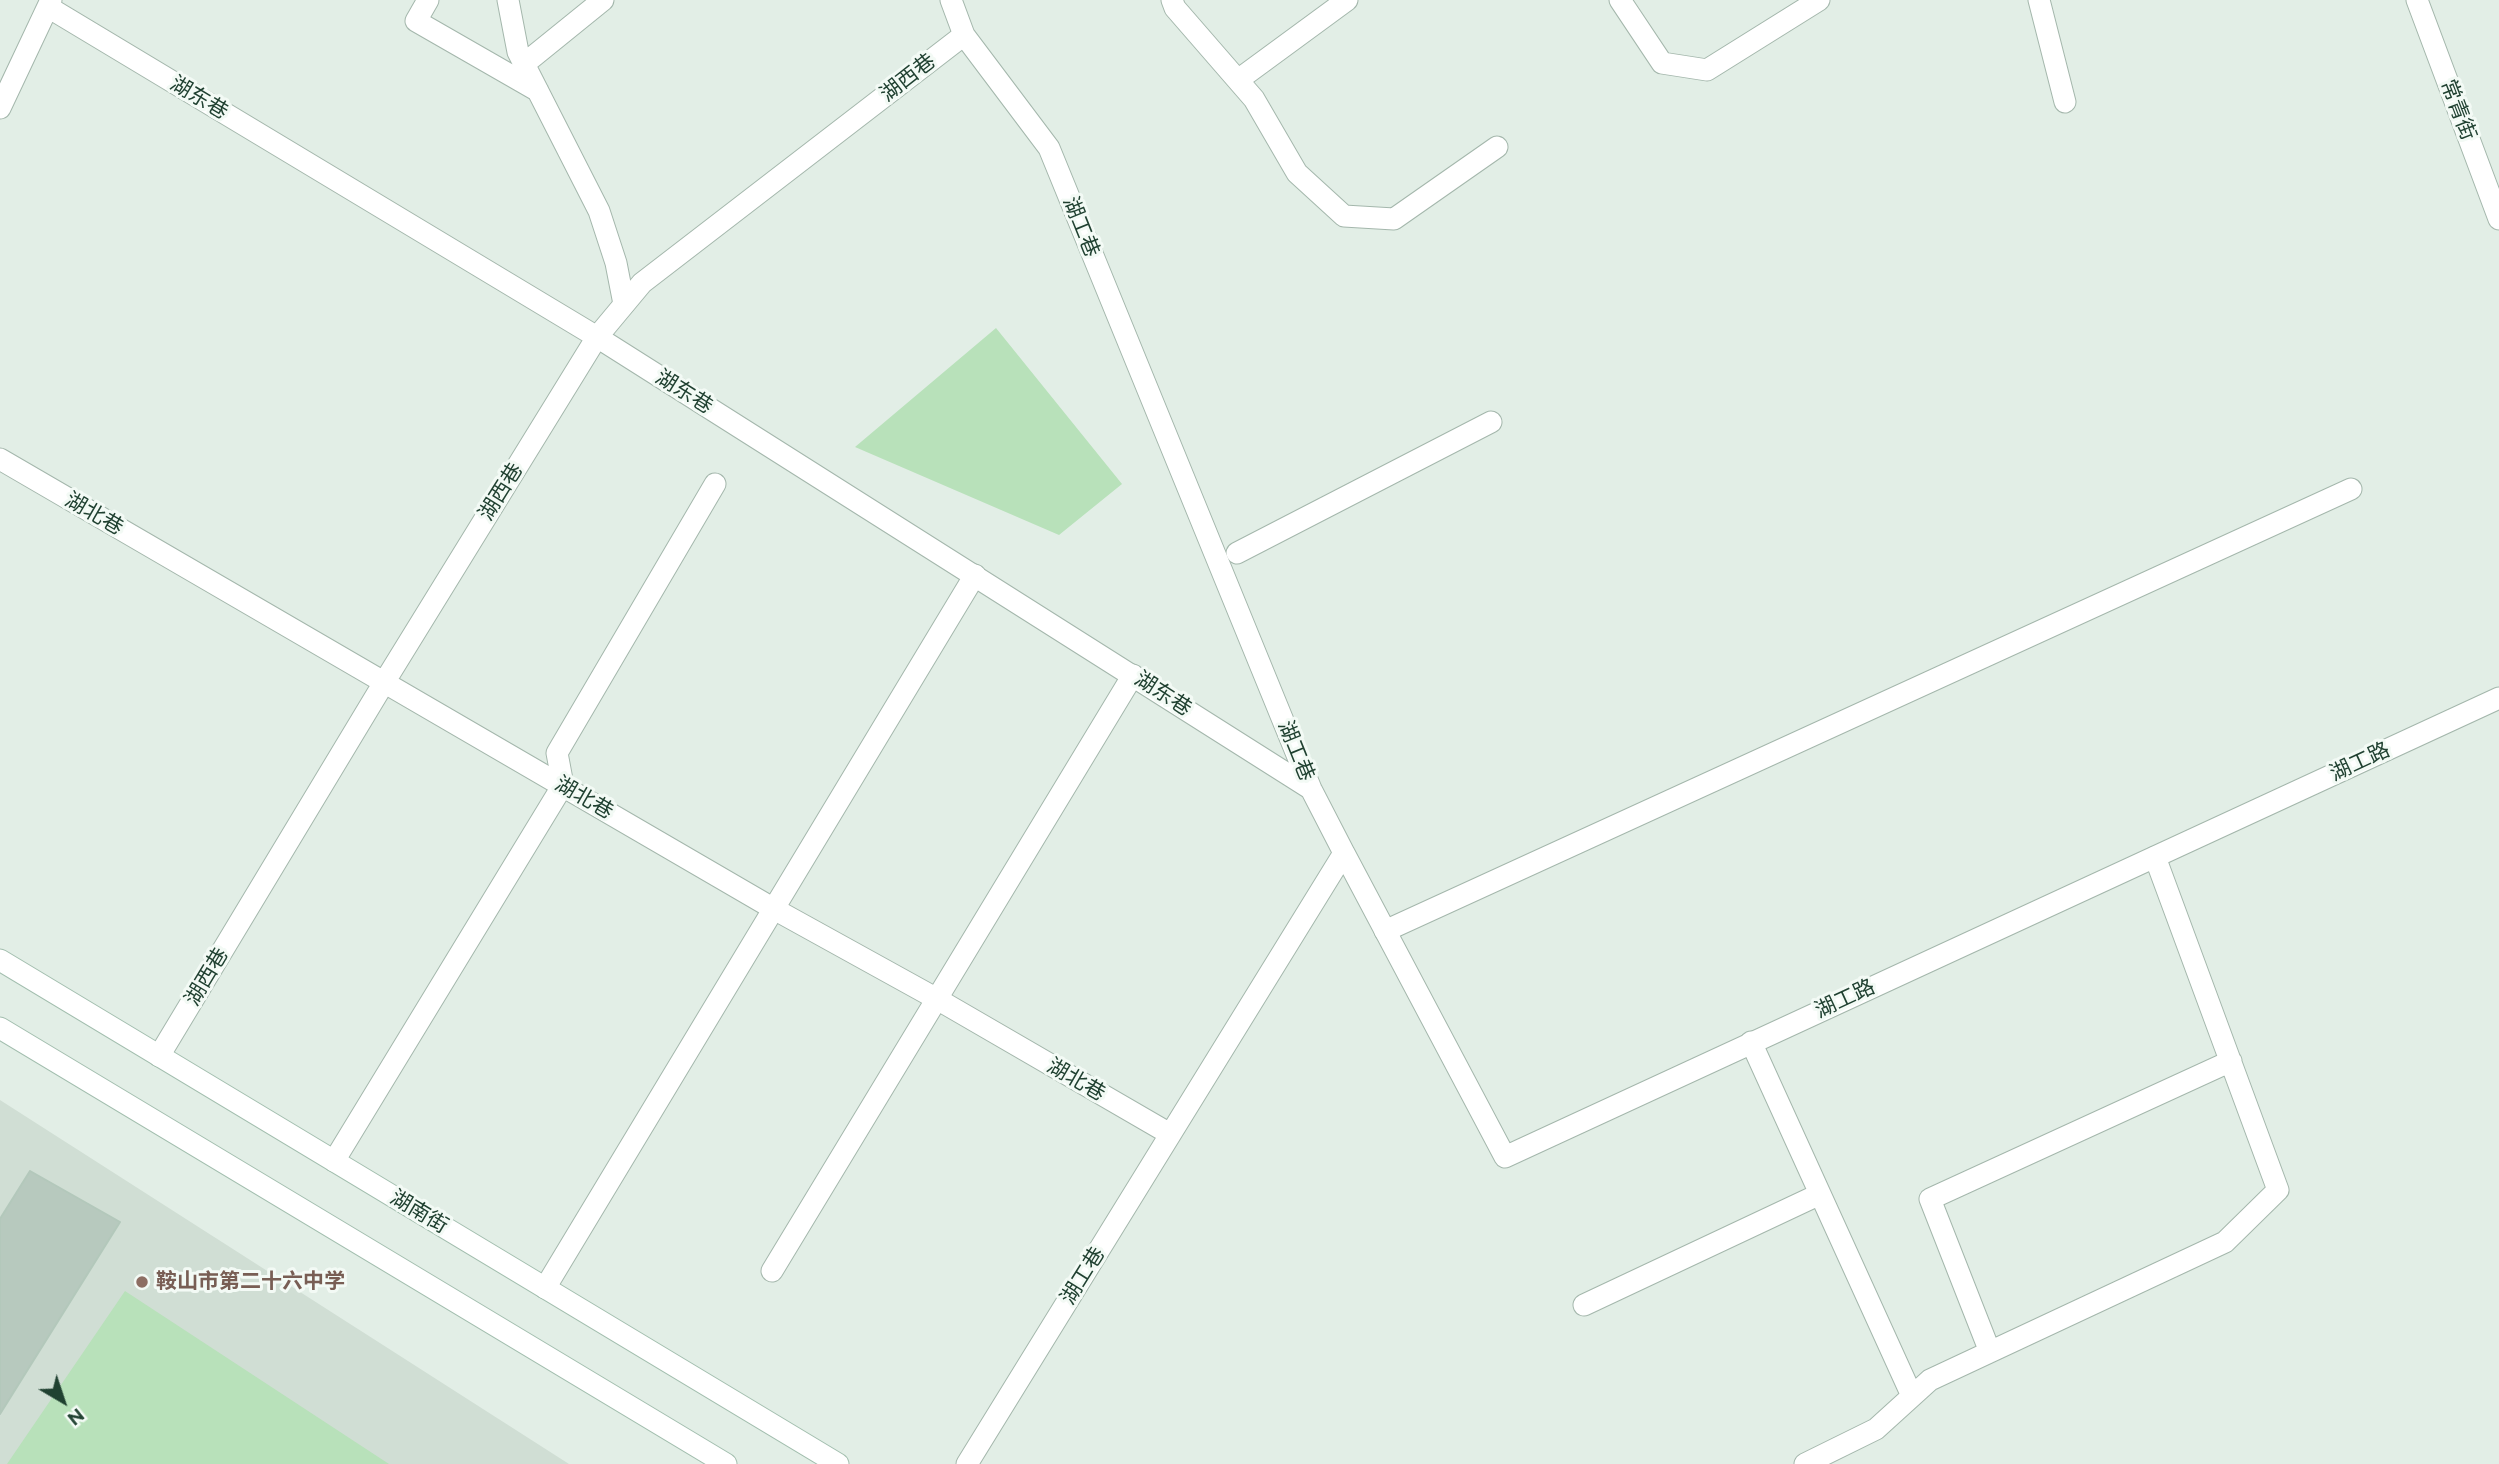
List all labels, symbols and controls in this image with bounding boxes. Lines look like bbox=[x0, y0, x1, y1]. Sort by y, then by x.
street label: 湖西巷 bbox=[875, 49, 941, 107]
street label: 湖东巷 bbox=[166, 71, 232, 125]
street label: 常青街 bbox=[2435, 76, 2481, 144]
street label: 湖工巷 bbox=[1058, 193, 1104, 261]
street label: 湖东巷 bbox=[651, 365, 717, 419]
street label: 湖西巷 bbox=[474, 459, 528, 525]
street label: 湖北巷 bbox=[60, 487, 128, 541]
street label: 湖东巷 bbox=[1130, 666, 1196, 722]
street label: 湖工巷 bbox=[1273, 717, 1319, 785]
street label: 湖工路 bbox=[2326, 737, 2394, 787]
street label: 湖北巷 bbox=[550, 771, 618, 825]
street label: 湖西巷 bbox=[180, 944, 234, 1010]
street label: 湖工路 bbox=[1811, 974, 1879, 1024]
street label: 湖北巷 bbox=[1042, 1053, 1110, 1107]
street label: 湖南街 bbox=[386, 1185, 452, 1239]
street label: 湖工巷 bbox=[1056, 1243, 1110, 1309]
place label: 鞍山市第二十六中学 bbox=[156, 1269, 345, 1295]
marker: 鞍山市第二十六中学 bbox=[134, 1274, 150, 1290]
north arrow bbox=[28, 1366, 98, 1436]
text: N bbox=[64, 1404, 89, 1430]

